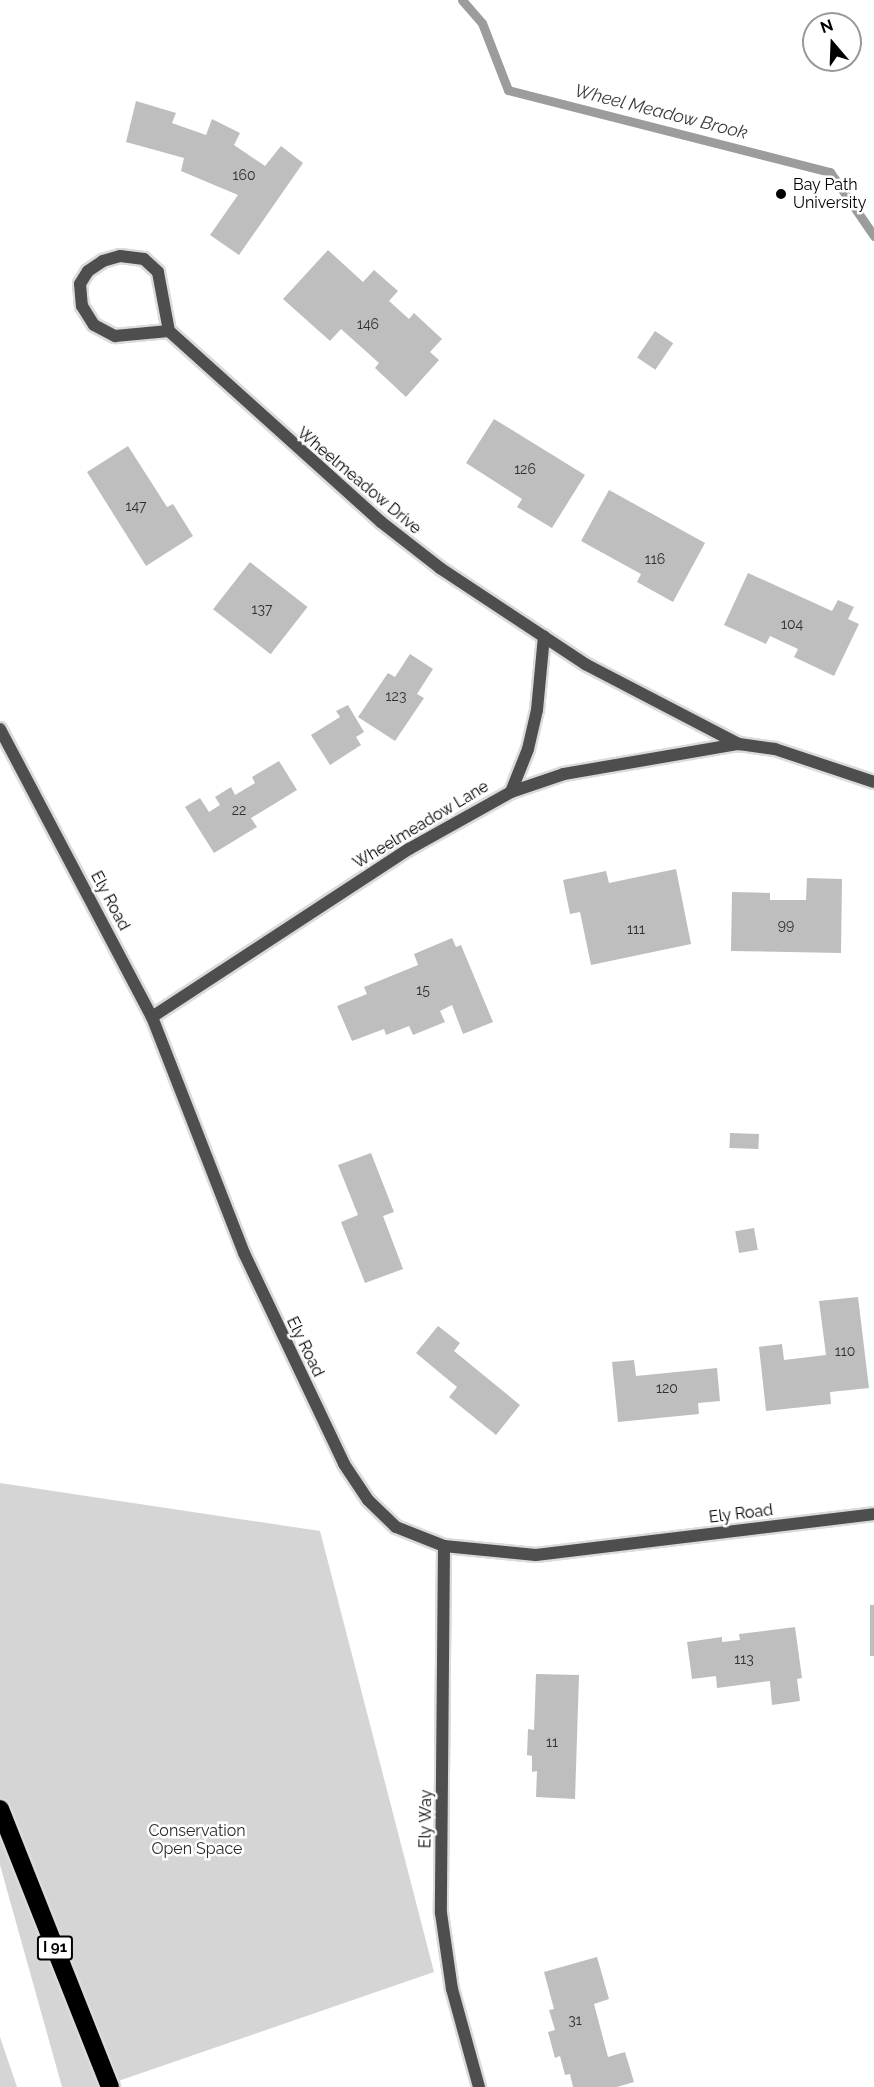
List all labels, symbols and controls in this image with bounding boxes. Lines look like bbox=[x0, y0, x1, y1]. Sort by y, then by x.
north arrow bbox=[802, 12, 862, 72]
text: N bbox=[818, 15, 835, 37]
water label: Wheel Meadow Brook bbox=[572, 80, 750, 144]
house number: 160 bbox=[232, 167, 256, 183]
place label: Bay Path University bbox=[793, 175, 866, 213]
marker: Bay Path University bbox=[774, 187, 788, 201]
house number: 146 bbox=[357, 316, 379, 332]
street label: Wheelmeadow Drive bbox=[293, 423, 425, 539]
house number: 126 bbox=[514, 461, 536, 477]
house number: 147 bbox=[125, 498, 147, 514]
house number: 116 bbox=[645, 551, 665, 567]
house number: 137 bbox=[252, 601, 272, 617]
house number: 104 bbox=[781, 616, 803, 632]
house number: 123 bbox=[386, 688, 406, 704]
street label: Wheelmeadow Lane bbox=[350, 777, 492, 873]
house number: 22 bbox=[232, 802, 246, 818]
street label: Ely Road bbox=[86, 868, 134, 934]
house number: 99 bbox=[778, 917, 794, 933]
house number: 111 bbox=[627, 921, 645, 937]
house number: 15 bbox=[416, 982, 430, 998]
street label: Ely Road bbox=[282, 1314, 328, 1380]
house number: 110 bbox=[835, 1343, 855, 1359]
house number: 120 bbox=[656, 1380, 678, 1396]
street label: Ely Road bbox=[708, 1501, 774, 1527]
house number: 113 bbox=[734, 1651, 754, 1667]
house number: 11 bbox=[546, 1734, 558, 1750]
street label: Ely Way bbox=[416, 1789, 436, 1849]
park label: Conservation Open Space bbox=[148, 1821, 246, 1859]
road number: I 91 bbox=[36, 1936, 74, 1960]
house number: 31 bbox=[568, 2012, 582, 2028]

